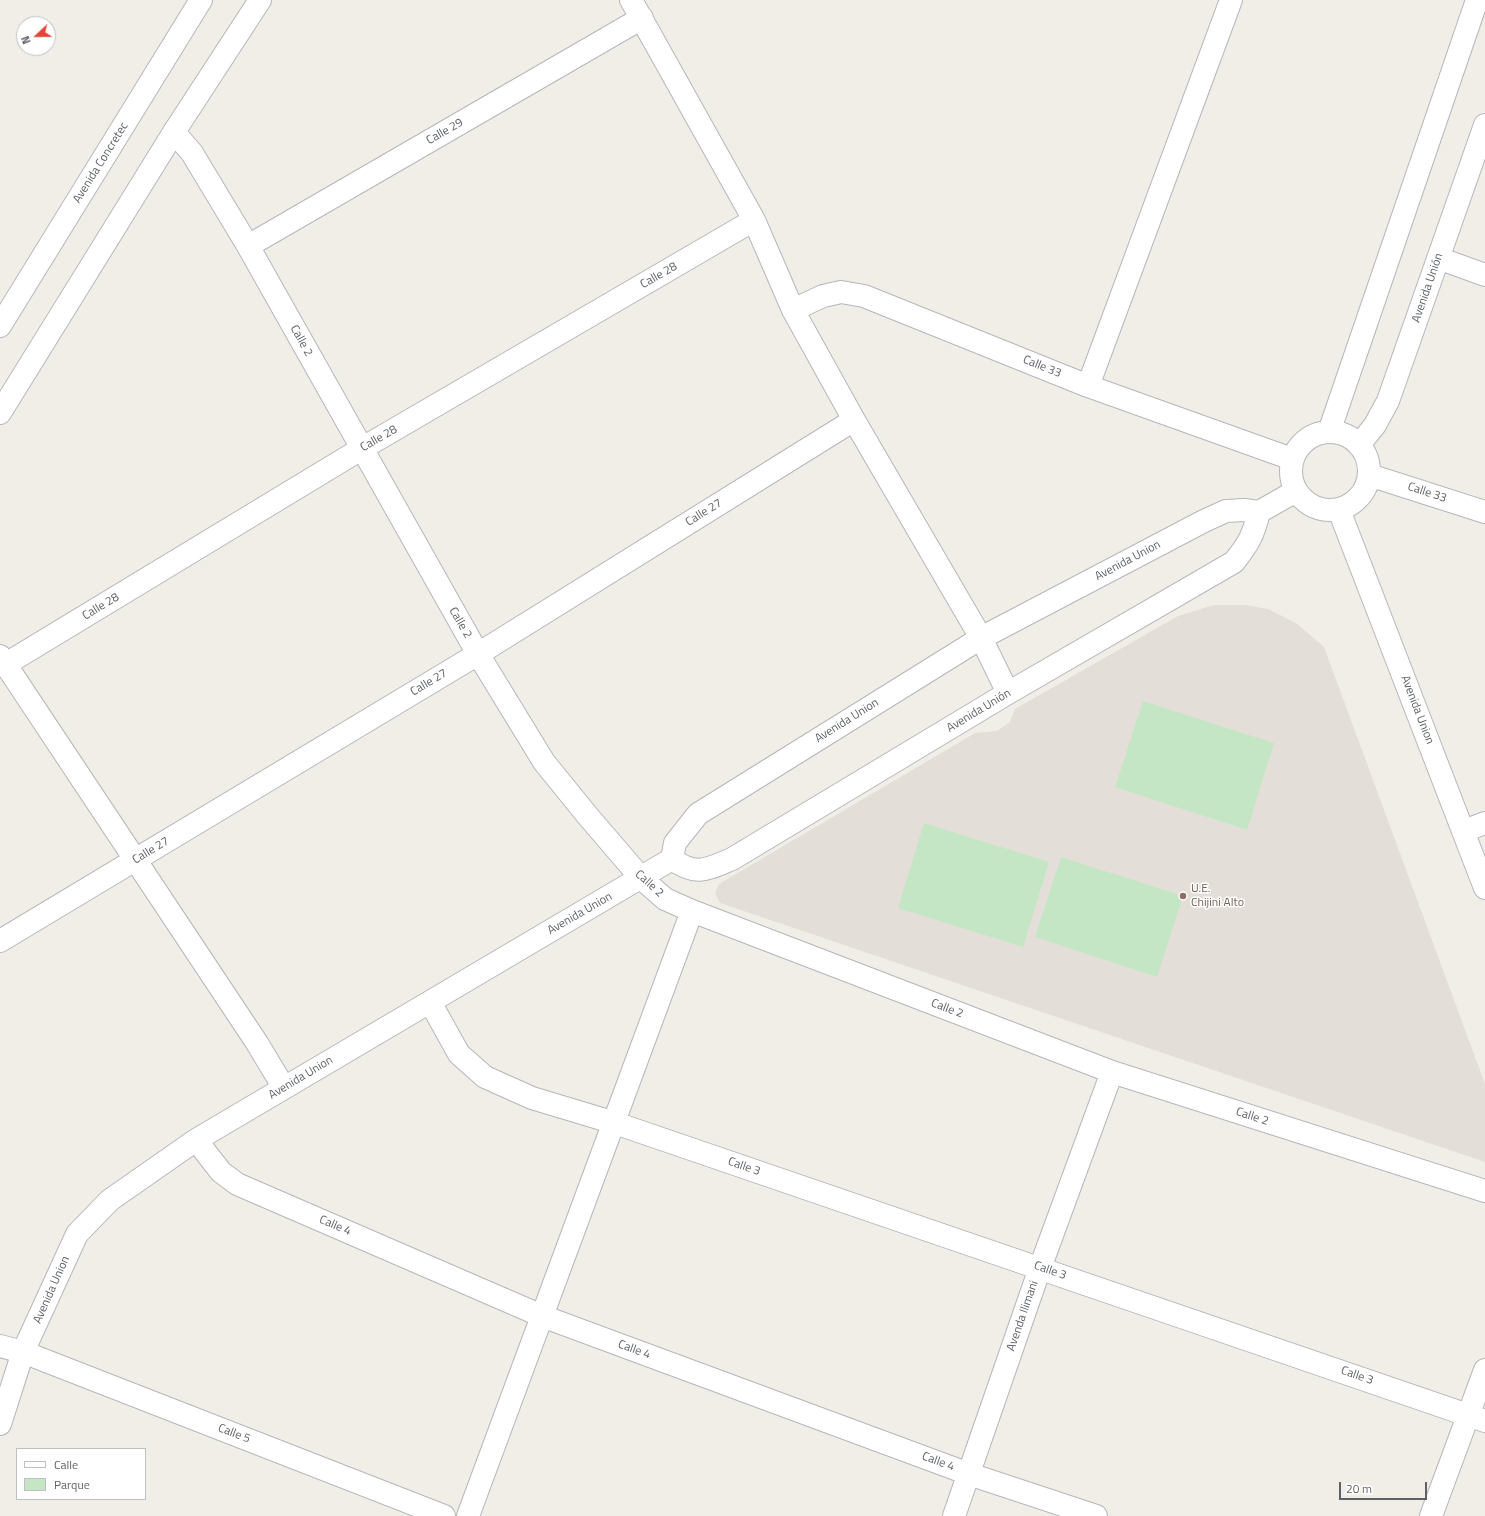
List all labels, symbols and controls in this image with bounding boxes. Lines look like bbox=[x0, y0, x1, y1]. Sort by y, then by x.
north arrow bbox=[16, 16, 56, 56]
text: N bbox=[17, 34, 35, 47]
street label: Calle 29 bbox=[424, 116, 466, 148]
street label: Avenida Concretec bbox=[70, 120, 132, 206]
street label: Avenida Unión bbox=[1409, 251, 1447, 325]
street label: Calle 28 bbox=[638, 260, 680, 292]
street label: Calle 2 bbox=[287, 323, 315, 359]
street label: Calle 33 bbox=[1021, 353, 1063, 381]
street label: Calle 28 bbox=[358, 423, 400, 455]
street label: Calle 33 bbox=[1406, 480, 1448, 506]
street label: Calle 27 bbox=[683, 496, 725, 530]
street label: Avenida Union bbox=[1093, 538, 1163, 584]
street label: Calle 28 bbox=[80, 590, 122, 624]
street label: Calle 2 bbox=[445, 605, 475, 641]
street label: Calle 27 bbox=[408, 666, 450, 700]
street label: Avenida Union bbox=[1397, 674, 1437, 746]
street label: Avenida Unión bbox=[944, 686, 1014, 736]
street label: Avenida Union bbox=[813, 696, 881, 746]
street label: Calle 27 bbox=[130, 834, 172, 868]
street label: Calle 2 bbox=[632, 867, 666, 901]
place label: U.E. Chijini Alto bbox=[1191, 882, 1244, 910]
street label: Avenida Union bbox=[545, 890, 615, 938]
marker: U.E. Chijini Alto bbox=[1178, 891, 1188, 901]
street label: Calle 2 bbox=[929, 996, 965, 1022]
street label: Avenida Union bbox=[266, 1053, 336, 1103]
street label: Calle 2 bbox=[1234, 1105, 1270, 1129]
street label: Calle 3 bbox=[726, 1155, 762, 1179]
street label: Calle 4 bbox=[317, 1213, 353, 1239]
street label: Avenida Union bbox=[31, 1254, 73, 1326]
street label: Calle 3 bbox=[1032, 1259, 1068, 1283]
street label: Avenda Ilimani bbox=[1004, 1279, 1042, 1353]
street label: Calle 4 bbox=[616, 1338, 652, 1362]
street label: Calle 3 bbox=[1339, 1364, 1375, 1388]
street label: Calle 5 bbox=[216, 1421, 252, 1447]
legend bbox=[16, 1448, 146, 1500]
street label: Calle 4 bbox=[920, 1450, 956, 1474]
text: Calle bbox=[54, 1455, 78, 1474]
scale bar bbox=[1341, 1474, 1429, 1500]
text: Parque bbox=[54, 1475, 90, 1494]
text: 20 m bbox=[1346, 1479, 1372, 1498]

